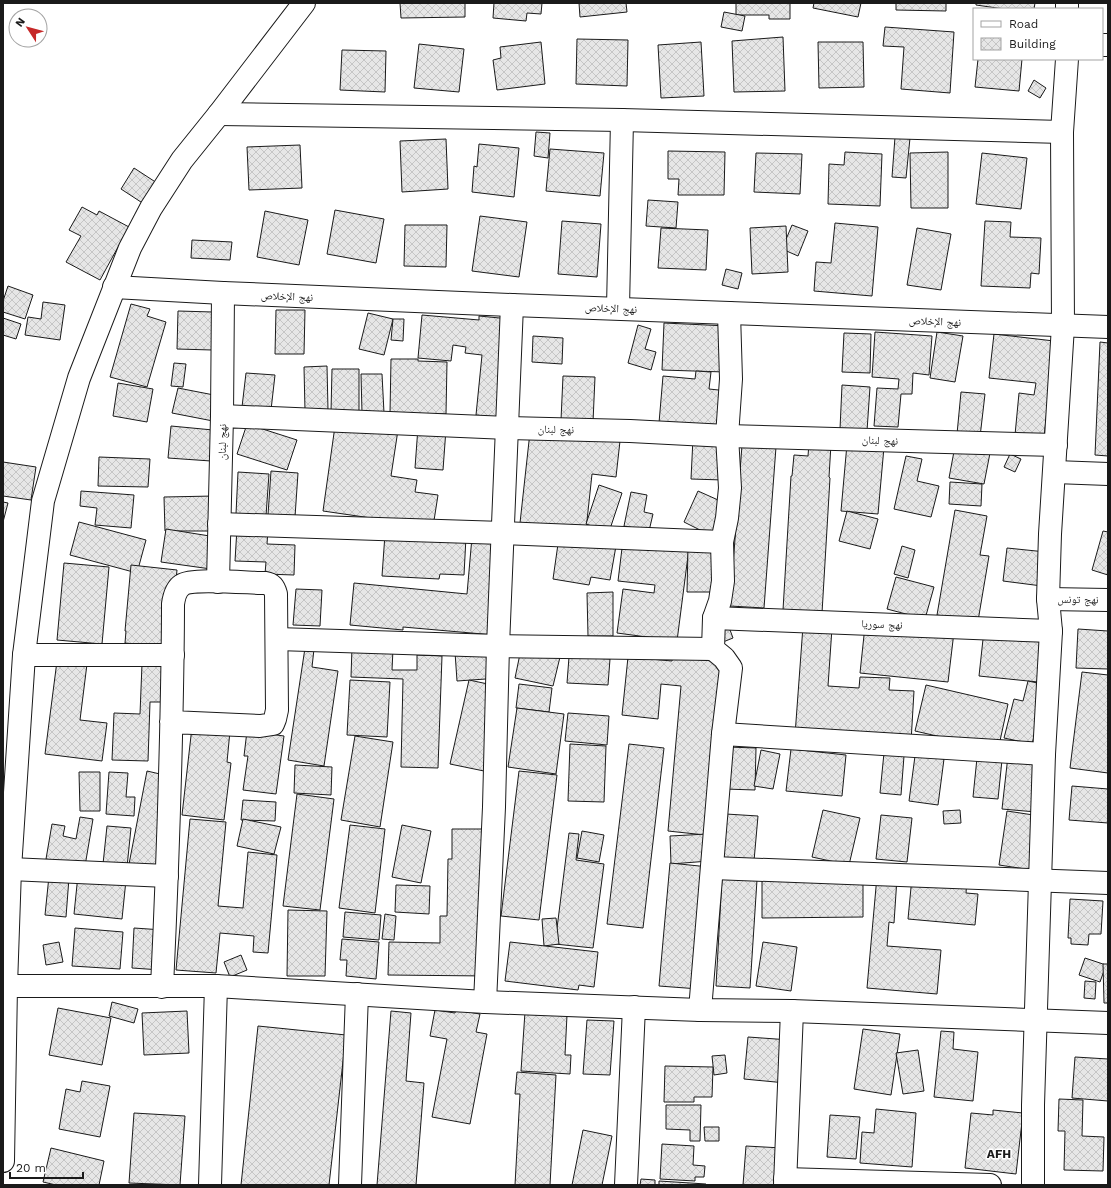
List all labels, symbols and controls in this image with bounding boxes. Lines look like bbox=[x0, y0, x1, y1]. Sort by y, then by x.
north arrow bbox=[8, 8, 48, 48]
legend bbox=[973, 8, 1103, 60]
text: N bbox=[13, 15, 28, 30]
text: Road bbox=[1009, 17, 1038, 31]
text: Building bbox=[1009, 37, 1056, 51]
street label: نهج الإخلاص bbox=[261, 289, 313, 304]
street label: نهج الإخلاص bbox=[585, 301, 637, 316]
street label: نهج الإخلاص bbox=[909, 314, 961, 329]
street label: نهج لبنان bbox=[538, 423, 574, 436]
street label: نهج لبنان bbox=[216, 424, 229, 460]
street label: نهج لبنان bbox=[862, 433, 898, 448]
street label: نهج تونس bbox=[1057, 593, 1099, 606]
street label: نهج سوريا bbox=[861, 617, 903, 632]
district label: AFH bbox=[987, 1147, 1011, 1161]
scale bar bbox=[10, 1154, 83, 1180]
text: 20 m bbox=[16, 1161, 46, 1175]

